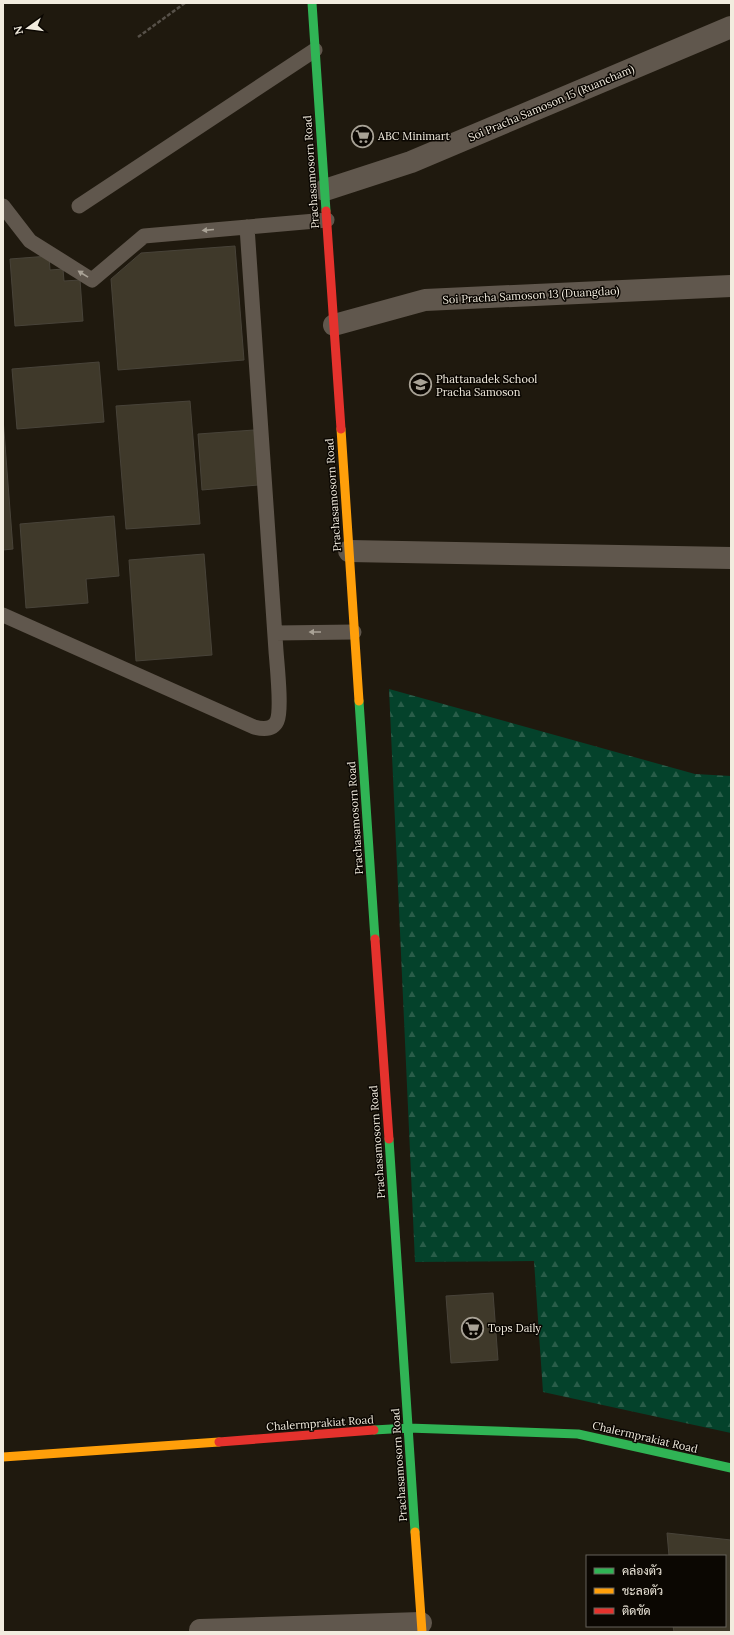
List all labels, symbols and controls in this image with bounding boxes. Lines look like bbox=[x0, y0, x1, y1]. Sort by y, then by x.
north arrow bbox=[8, 8, 48, 48]
text: N bbox=[10, 24, 26, 36]
street label: Soi Pracha Samoson 15 (Ruancham) bbox=[466, 62, 637, 145]
street label: Prachasamosorn Road bbox=[300, 114, 322, 229]
supermarket icon: ABC Minimart bbox=[350, 123, 376, 149]
place label: ABC Minimart bbox=[377, 129, 451, 143]
one-way arrow bbox=[202, 227, 214, 234]
one-way arrow bbox=[77, 270, 88, 278]
street label: Soi Pracha Samoson 13 (Duangdao) bbox=[442, 283, 620, 308]
school or university icon: Phattanadek School Pracha Samoson bbox=[407, 372, 433, 398]
place label: Phattanadek School Pracha Samoson bbox=[436, 372, 537, 399]
street label: Prachasamosorn Road bbox=[322, 437, 344, 552]
one-way arrow bbox=[308, 629, 321, 635]
street label: Prachasamosorn Road bbox=[344, 760, 366, 875]
street label: Prachasamosorn Road bbox=[366, 1084, 388, 1199]
supermarket icon: Tops Daily bbox=[459, 1315, 485, 1341]
place label: Tops Daily bbox=[488, 1321, 541, 1335]
street label: Prachasamosorn Road bbox=[388, 1407, 410, 1522]
street label: Chalermprakiat Road bbox=[266, 1412, 375, 1434]
street label: Chalermprakiat Road bbox=[591, 1418, 699, 1456]
legend bbox=[586, 1555, 726, 1627]
text: คล่องตัว bbox=[622, 1563, 662, 1578]
text: ชะลอตัว bbox=[622, 1583, 663, 1598]
text: ติดขัด bbox=[622, 1603, 651, 1618]

